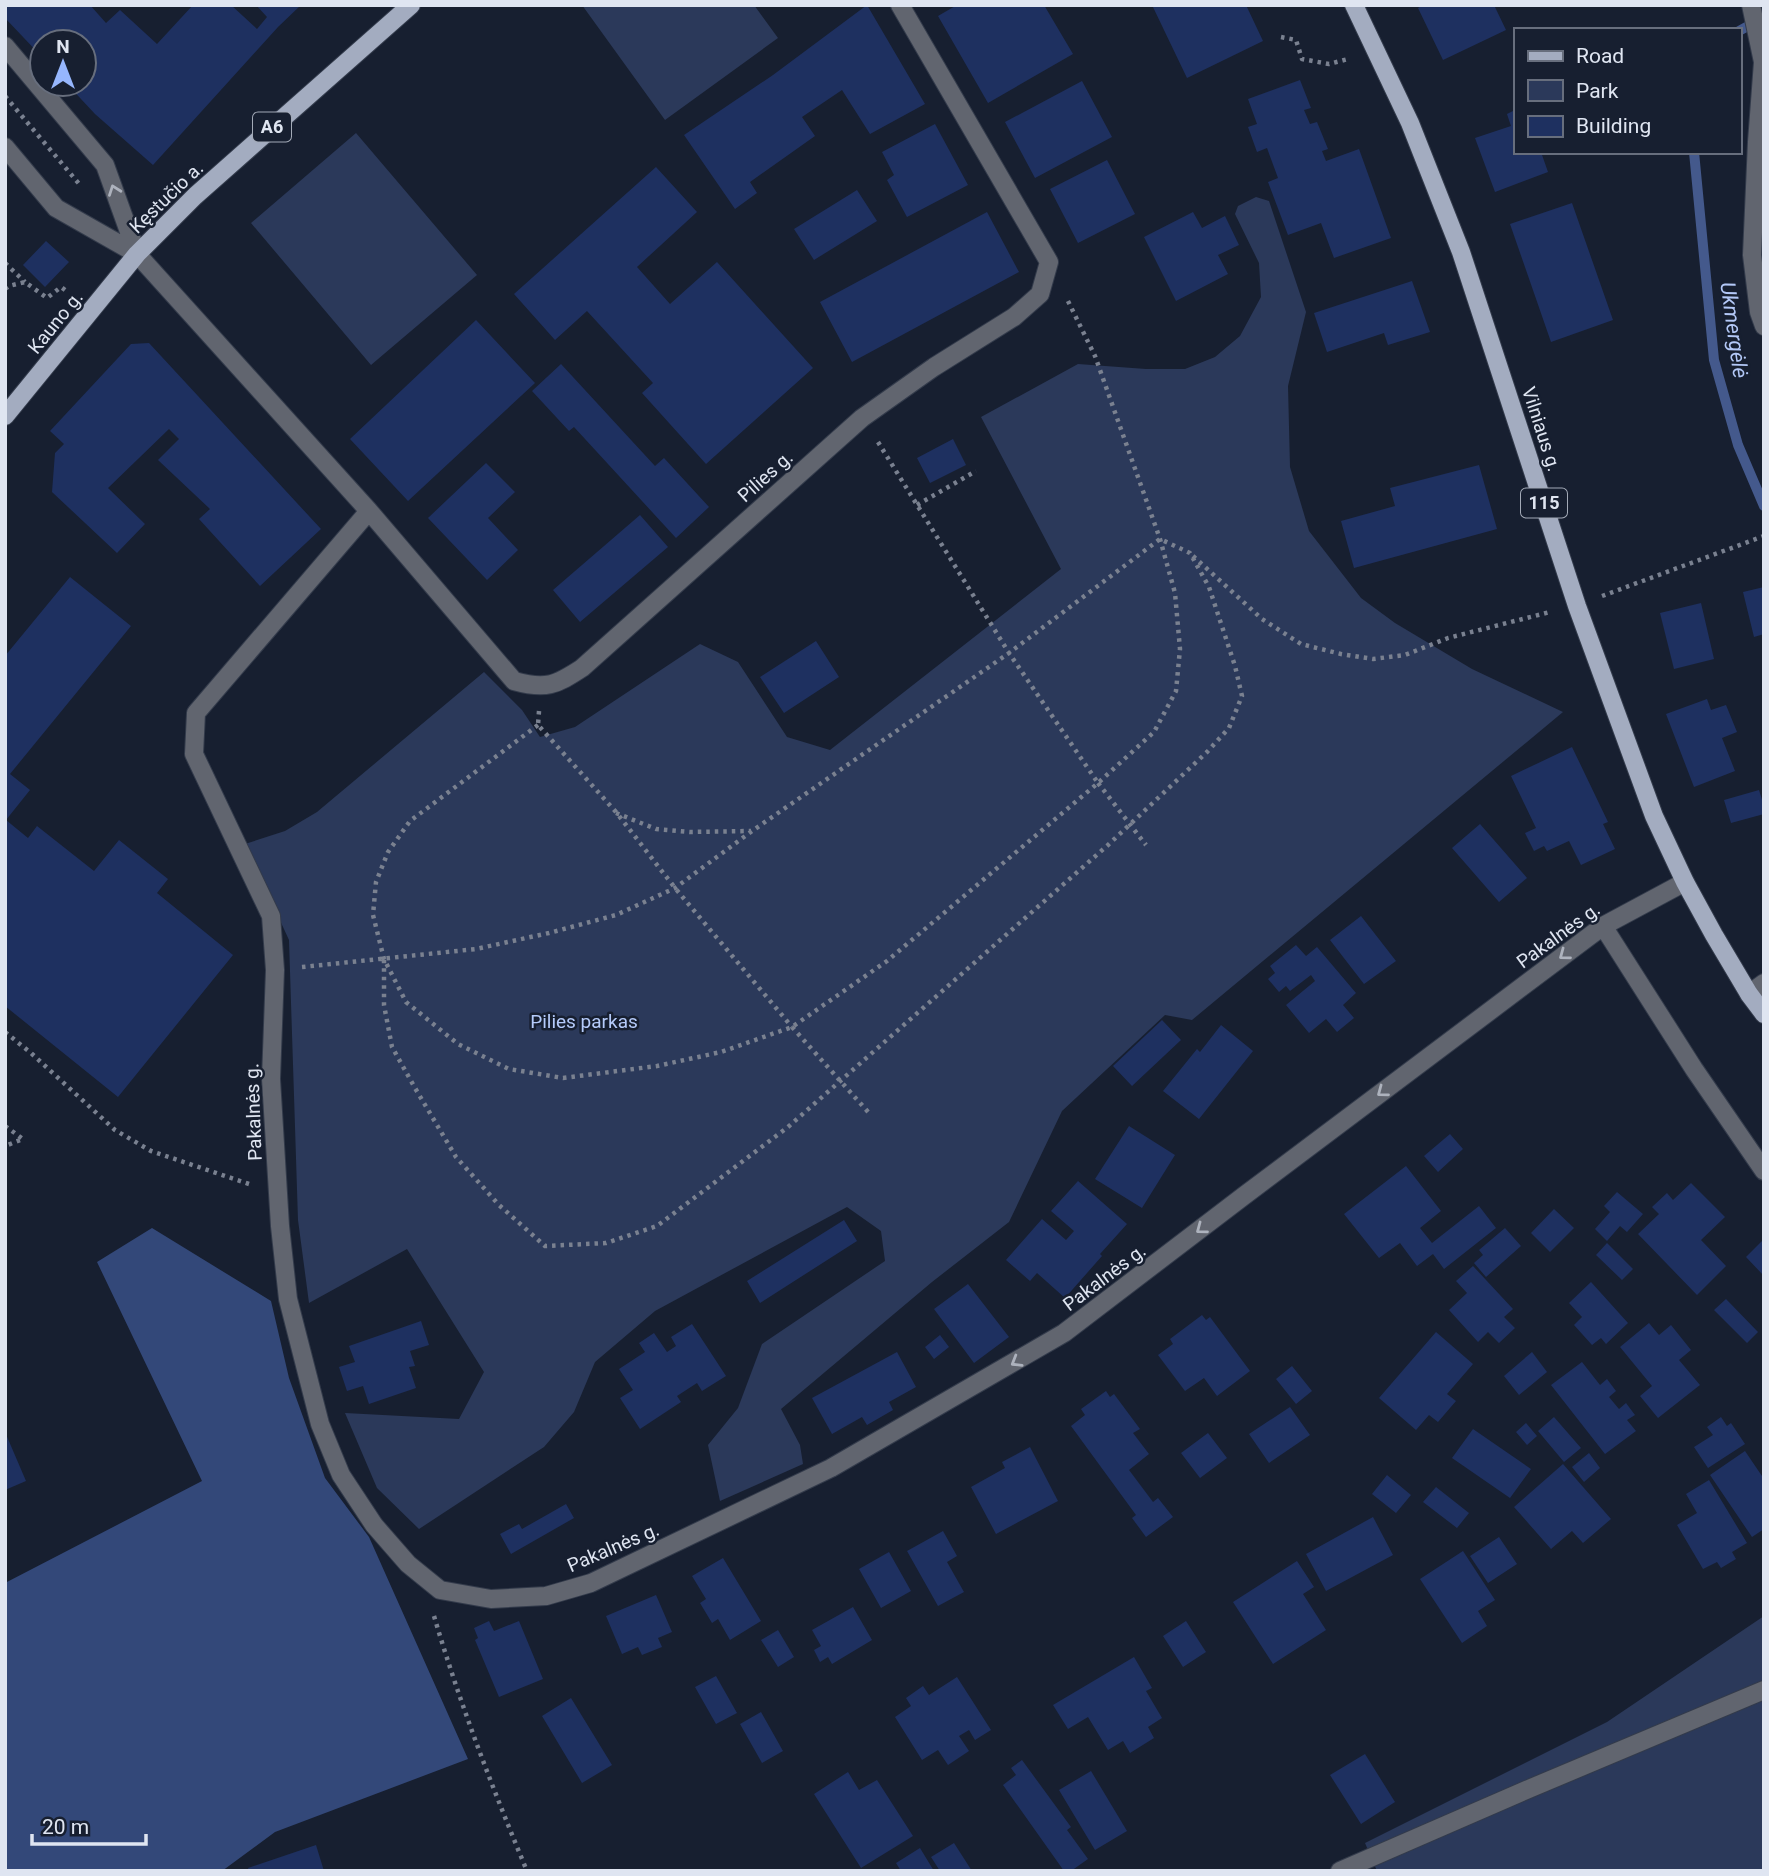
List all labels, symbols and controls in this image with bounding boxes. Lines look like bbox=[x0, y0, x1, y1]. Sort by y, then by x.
north arrow bbox=[28, 28, 98, 98]
legend bbox=[1514, 28, 1741, 154]
text: N bbox=[56, 35, 70, 58]
text: Road bbox=[1576, 44, 1624, 68]
text: Park bbox=[1576, 79, 1619, 103]
road number: A6 bbox=[253, 112, 291, 142]
text: Building bbox=[1576, 114, 1651, 138]
street label: Kęstučio a. bbox=[125, 157, 208, 238]
one-way arrow bbox=[108, 184, 122, 196]
water label: Ukmergėlė bbox=[1715, 280, 1753, 380]
street label: Kauno g. bbox=[23, 286, 88, 358]
street label: Vilniaus g. bbox=[1517, 384, 1566, 474]
street label: Pilies g. bbox=[733, 446, 798, 507]
road number: 115 bbox=[1521, 489, 1567, 518]
street label: Pakalnės g. bbox=[1512, 897, 1605, 973]
one-way arrow bbox=[1559, 947, 1572, 960]
park label: Pilies parkas bbox=[530, 1010, 638, 1033]
street label: Pakalnės g. bbox=[240, 1063, 267, 1161]
one-way arrow bbox=[1378, 1083, 1390, 1096]
one-way arrow bbox=[1196, 1220, 1208, 1233]
street label: Pakalnės g. bbox=[1058, 1239, 1150, 1316]
one-way arrow bbox=[1011, 1354, 1024, 1367]
street label: Pakalnės g. bbox=[564, 1518, 663, 1577]
scale bar bbox=[32, 1802, 145, 1846]
text: 20 m bbox=[42, 1815, 89, 1839]

